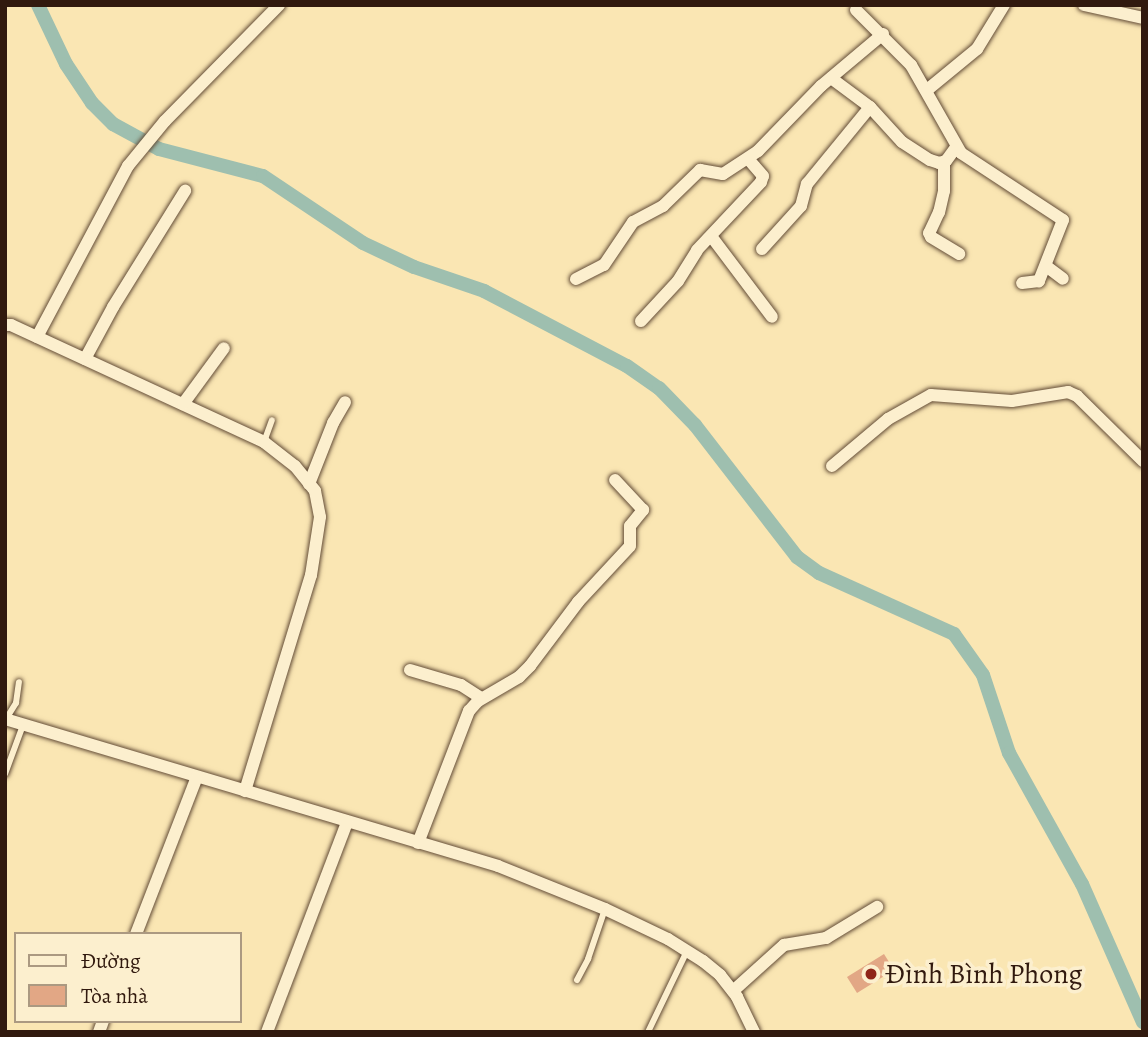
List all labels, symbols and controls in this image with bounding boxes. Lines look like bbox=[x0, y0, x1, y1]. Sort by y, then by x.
legend bbox=[14, 932, 242, 1023]
text: Đường bbox=[81, 947, 140, 975]
place label: Đình Bình Phong bbox=[885, 957, 1083, 991]
marker: Đình Bình Phong bbox=[863, 966, 879, 982]
text: Tòa nhà bbox=[81, 982, 148, 1010]

